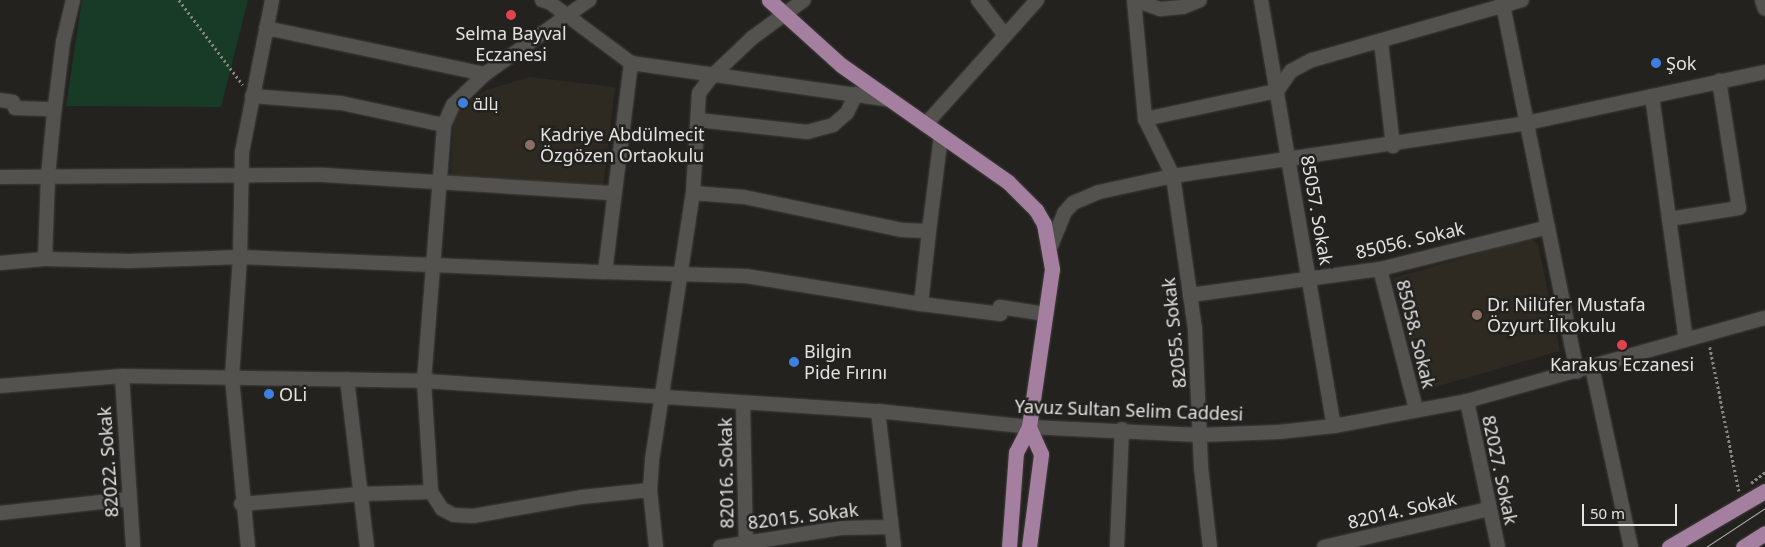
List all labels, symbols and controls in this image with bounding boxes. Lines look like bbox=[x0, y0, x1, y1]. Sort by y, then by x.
marker: Selma Bayval Eczanesi bbox=[505, 9, 517, 21]
place label: Selma Bayval Eczanesi bbox=[455, 23, 567, 66]
place label: Şok bbox=[1666, 52, 1696, 74]
marker: Şok bbox=[1650, 57, 1662, 69]
place label: بالة bbox=[473, 92, 498, 114]
marker: بالة bbox=[457, 97, 469, 109]
place label: Kadriye Abdülmecit Özgözen Ortaokulu bbox=[540, 124, 705, 166]
marker: Kadriye Abdülmecit Özgözen Ortaokulu bbox=[524, 139, 536, 151]
street label: 85057. Sokak bbox=[1297, 153, 1337, 267]
street label: 85056. Sokak bbox=[1353, 217, 1467, 263]
street label: 82055. Sokak bbox=[1157, 277, 1191, 389]
street label: 85058. Sokak bbox=[1392, 277, 1440, 391]
place label: Dr. Nilüfer Mustafa Özyurt İlkokulu bbox=[1487, 294, 1646, 336]
marker: Dr. Nilüfer Mustafa Özyurt İlkokulu bbox=[1471, 309, 1483, 321]
marker: Karakus Eczanesi bbox=[1616, 339, 1628, 351]
place label: Bilgin Pide Fırını bbox=[804, 341, 887, 384]
place label: Karakus Eczanesi bbox=[1550, 353, 1694, 375]
marker: Bilgin Pide Fırını bbox=[788, 356, 800, 368]
place label: OLi bbox=[279, 383, 307, 405]
marker: OLi bbox=[263, 388, 275, 400]
street label: Yavuz Sultan Selim Caddesi bbox=[1014, 395, 1244, 425]
street label: 82022. Sokak bbox=[93, 406, 123, 518]
street label: 82027. Sokak bbox=[1478, 413, 1522, 527]
street label: 82016. Sokak bbox=[714, 417, 738, 529]
street label: 82014. Sokak bbox=[1345, 487, 1459, 533]
scale bar bbox=[1585, 494, 1680, 526]
street label: 82015. Sokak bbox=[747, 499, 859, 533]
text: 50 m bbox=[1590, 503, 1625, 523]

